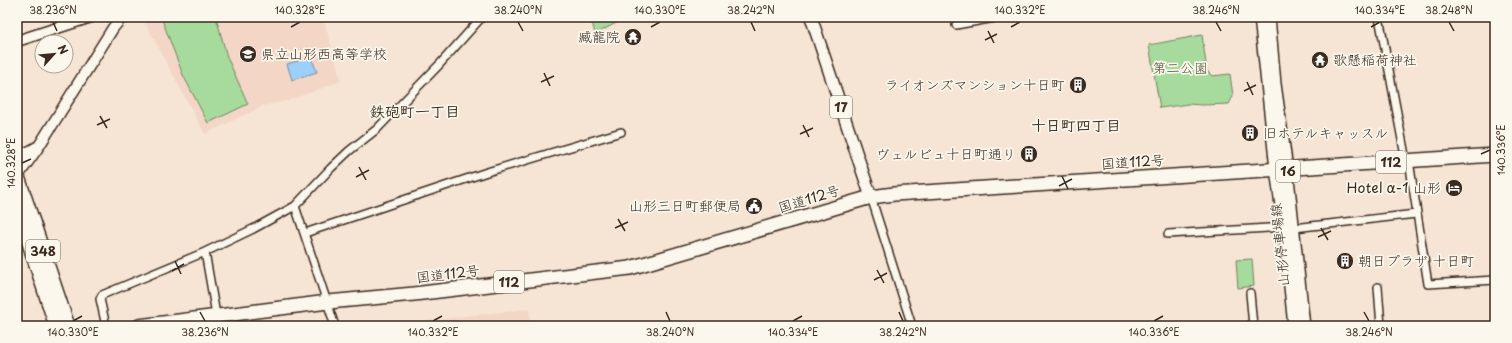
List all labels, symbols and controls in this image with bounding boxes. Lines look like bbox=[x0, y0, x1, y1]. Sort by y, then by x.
text: 38.236°N bbox=[29, 2, 77, 17]
text: 140.328°E bbox=[275, 2, 325, 17]
text: 38.240°N bbox=[494, 2, 542, 17]
text: 140.330°E bbox=[634, 2, 686, 17]
text: 38.242°N bbox=[727, 2, 775, 17]
text: 140.332°E bbox=[995, 2, 1045, 17]
text: 38.246°N bbox=[1192, 2, 1240, 17]
text: 140.334°E bbox=[1355, 2, 1405, 17]
text: 38.248°N bbox=[1425, 2, 1473, 17]
place label: 臧龍院 bbox=[578, 26, 620, 47]
temple icon: 臧龍院 bbox=[623, 27, 643, 47]
north arrow bbox=[34, 34, 74, 74]
text: N bbox=[54, 41, 73, 57]
place label: 県立山形西高等学校 bbox=[261, 43, 387, 64]
school or university icon: 県立山形西高等学校 bbox=[238, 44, 258, 64]
place label: 歌懸稲荷神社 bbox=[1333, 49, 1417, 70]
temple icon: 歌懸稲荷神社 bbox=[1310, 50, 1330, 70]
park label: 第二公園 bbox=[1152, 57, 1208, 78]
place label: ライオンズマンション十日町 bbox=[885, 74, 1065, 95]
building icon: ライオンズマンション十日町 bbox=[1068, 75, 1088, 95]
road number: 17 bbox=[830, 96, 852, 118]
district label: 鉄砲町一丁目 bbox=[370, 99, 460, 122]
district label: 十日町四丁目 bbox=[1031, 113, 1121, 136]
place label: 旧ホテルキャッスル bbox=[1263, 122, 1388, 143]
building icon: 旧ホテルキャッスル bbox=[1240, 123, 1260, 143]
text: 140.336°E bbox=[1493, 125, 1508, 175]
text: 140.328°E bbox=[3, 138, 18, 188]
place label: ヴェルビュ十日町通り bbox=[876, 143, 1016, 164]
building icon: ヴェルビュ十日町通り bbox=[1019, 144, 1039, 164]
street label: 国道112号 bbox=[1100, 149, 1165, 174]
road number: 112 bbox=[1376, 151, 1406, 173]
road number: 16 bbox=[1276, 160, 1300, 182]
place label: Hotel α-1 山形 bbox=[1347, 177, 1441, 198]
hotel icon: Hotel α-1 山形 bbox=[1444, 178, 1464, 198]
street label: 国道112号 bbox=[775, 179, 842, 218]
place label: 山形三日町郵便局 bbox=[629, 195, 741, 216]
public building icon: 山形三日町郵便局 bbox=[744, 196, 764, 216]
street label: 山形停車場線 bbox=[1265, 202, 1294, 288]
road number: 348 bbox=[26, 240, 60, 262]
place label: 朝日プラザ 十日町 bbox=[1358, 250, 1475, 271]
building icon: 朝日プラザ 十日町 bbox=[1335, 251, 1355, 271]
street label: 国道112号 bbox=[415, 259, 481, 288]
road number: 112 bbox=[494, 271, 524, 293]
text: 140.330°E bbox=[47, 324, 99, 339]
text: 38.236°N bbox=[181, 324, 229, 339]
text: 140.332°E bbox=[408, 324, 458, 339]
text: 38.240°N bbox=[646, 324, 694, 339]
text: 140.334°E bbox=[768, 324, 818, 339]
text: 38.242°N bbox=[879, 324, 927, 339]
text: 140.336°E bbox=[1129, 324, 1179, 339]
text: 38.246°N bbox=[1345, 324, 1393, 339]

